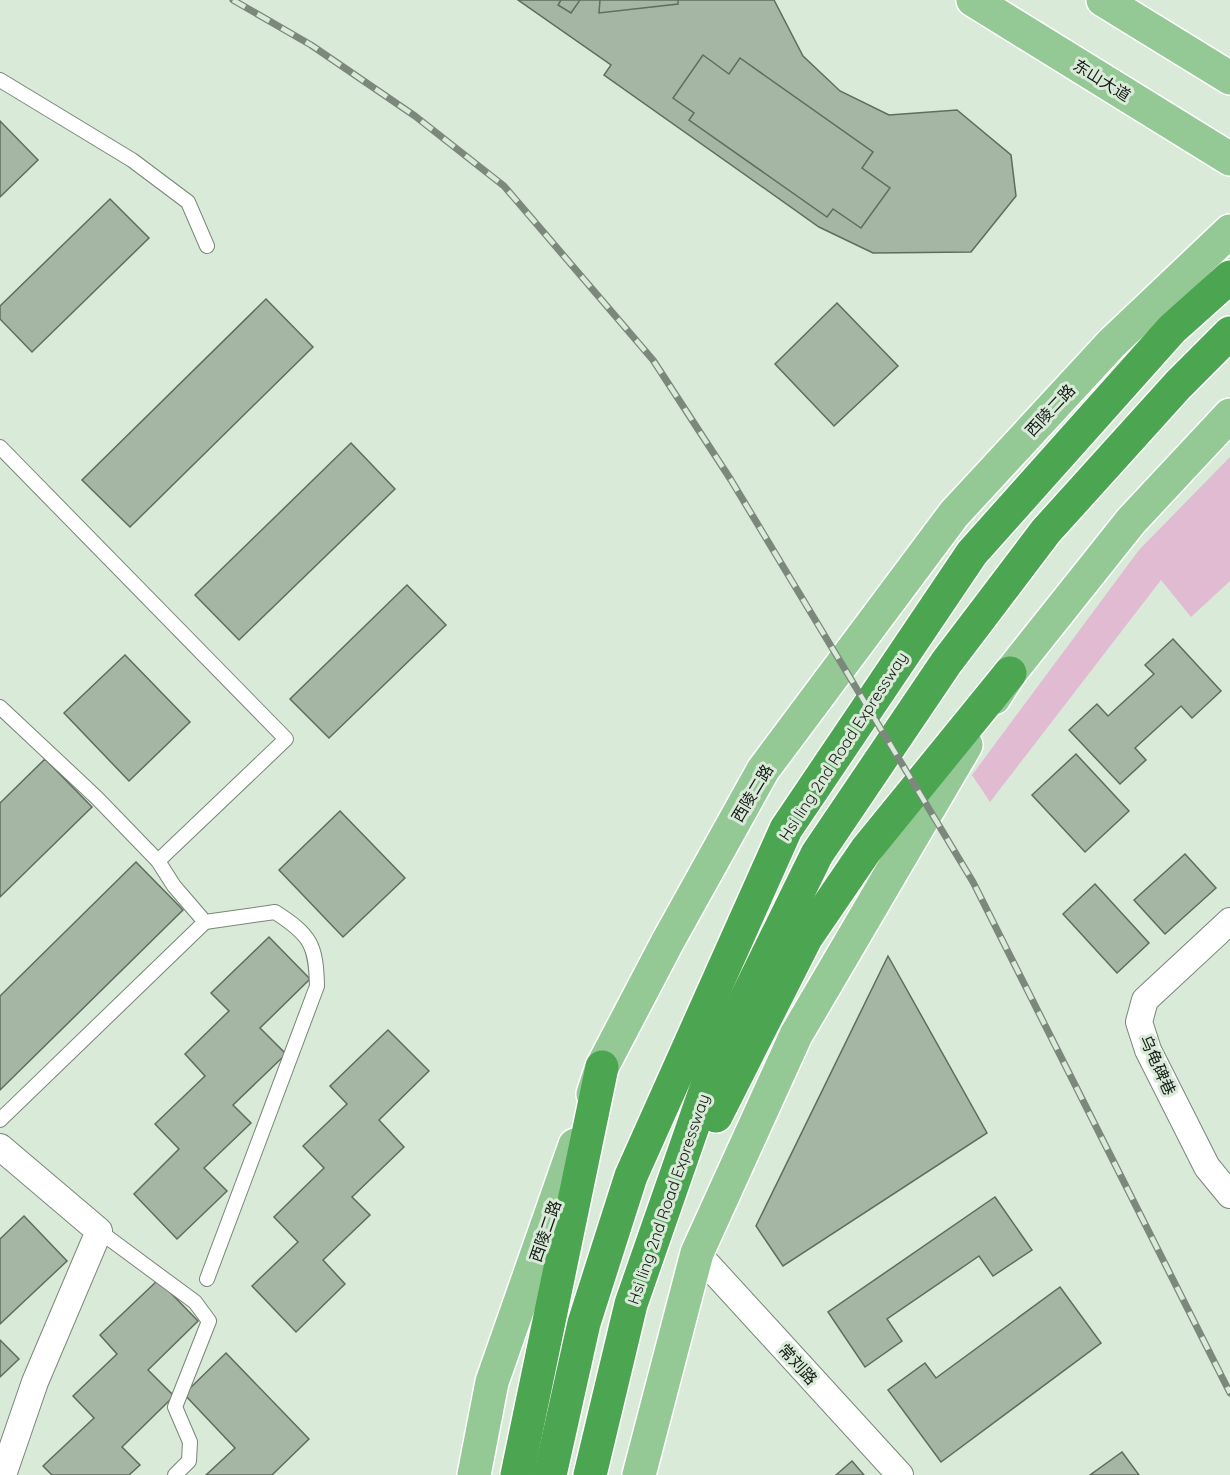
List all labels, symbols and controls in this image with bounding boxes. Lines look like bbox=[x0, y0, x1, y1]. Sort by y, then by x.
street label: 东山大道 bbox=[1070, 55, 1134, 105]
street label: 西陵二路 bbox=[1021, 380, 1079, 440]
street label: Hsi ling 2nd Road Expressway bbox=[774, 648, 912, 844]
street label: 西陵二路 bbox=[727, 760, 777, 826]
street label: 乌龟碑巷 bbox=[1136, 1032, 1180, 1098]
street label: Hsi ling 2nd Road Expressway bbox=[623, 1091, 713, 1307]
street label: 西陵二路 bbox=[525, 1197, 565, 1265]
street label: 常刘路 bbox=[775, 1339, 821, 1389]

